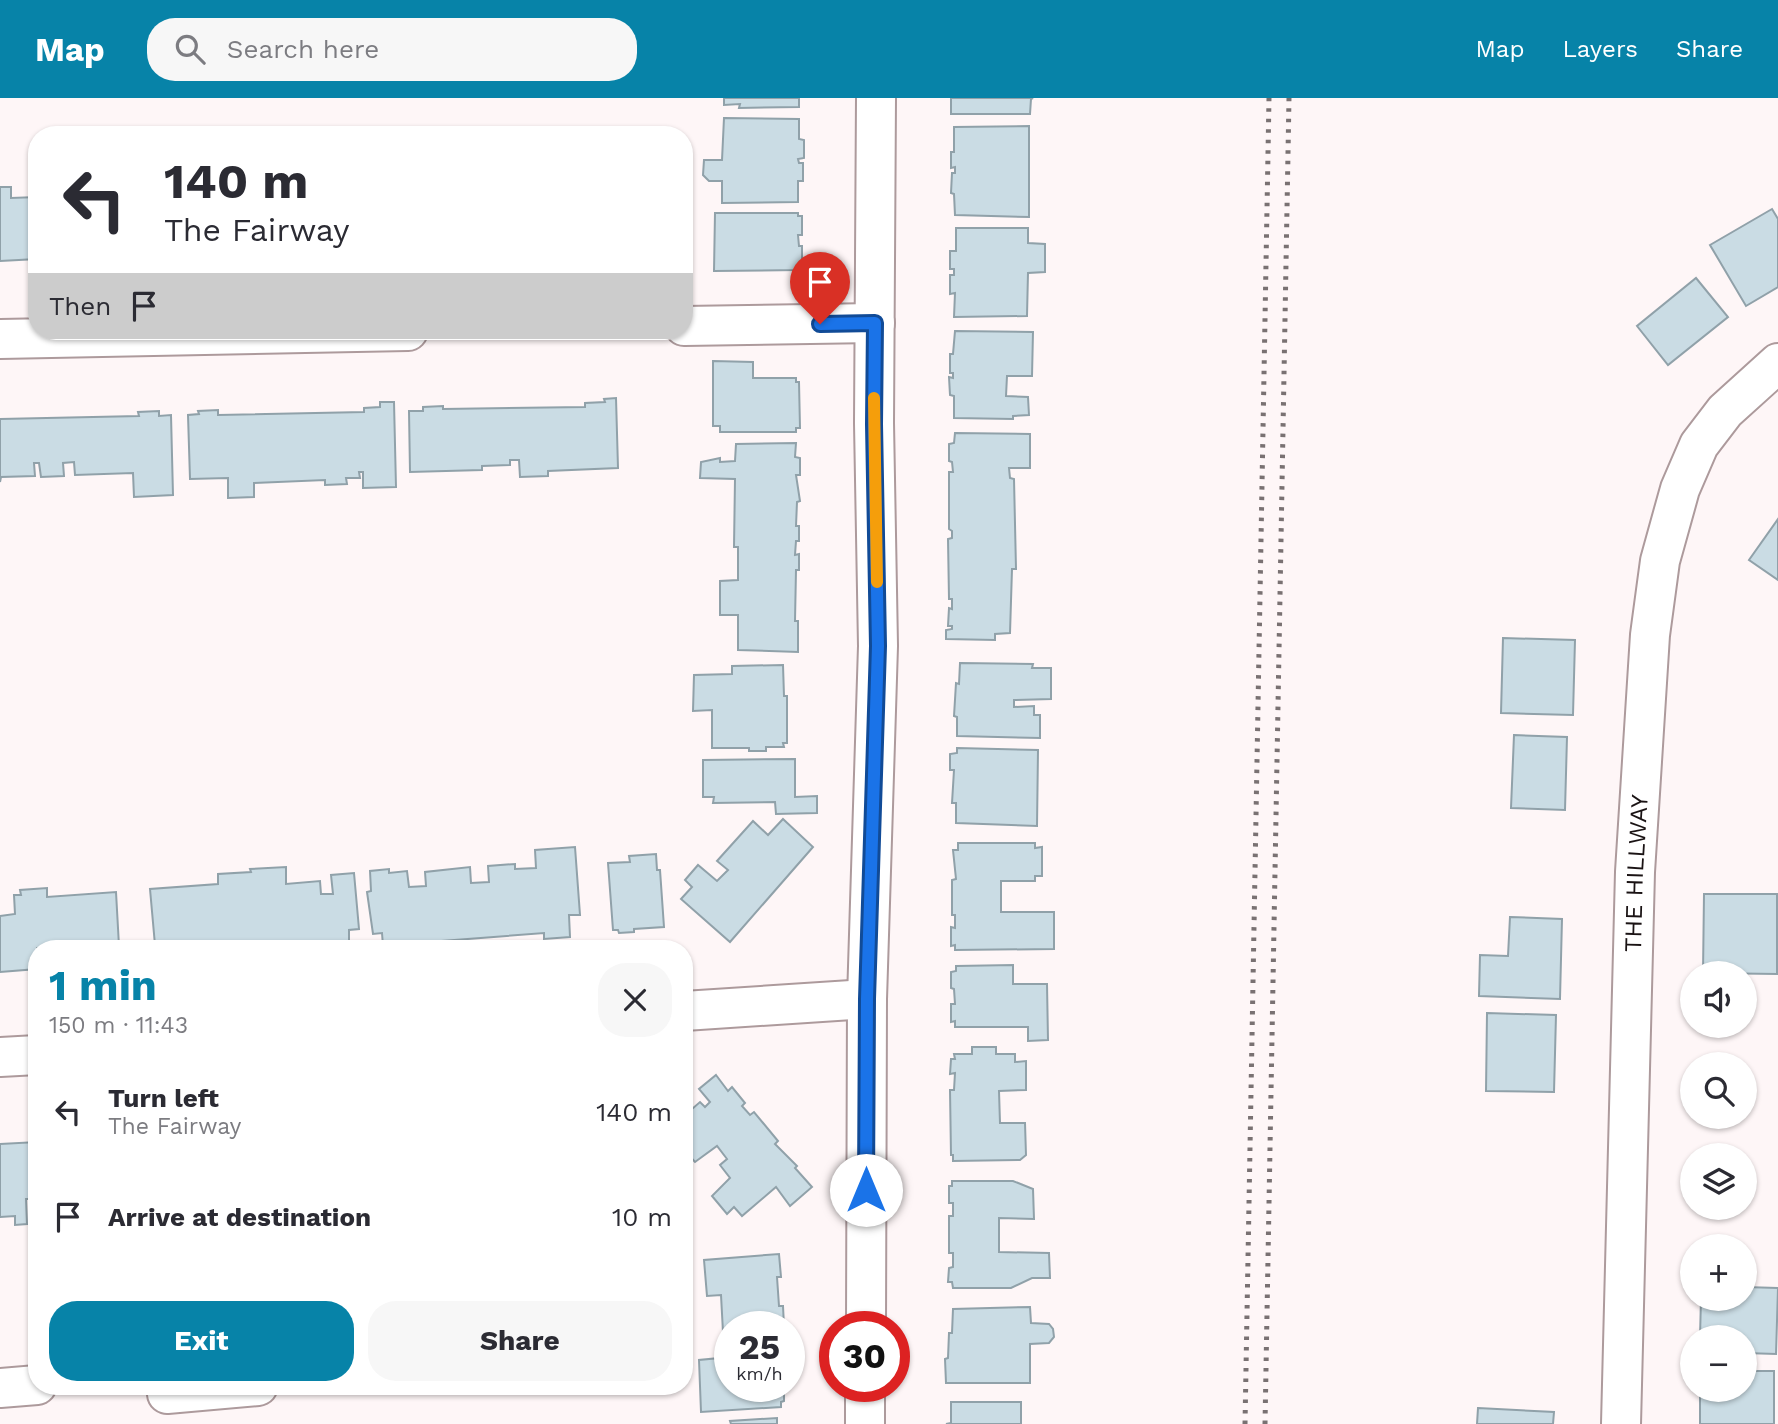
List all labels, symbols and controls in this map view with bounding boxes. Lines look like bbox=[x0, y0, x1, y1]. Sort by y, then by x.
search box bbox=[147, 18, 637, 81]
text: Map bbox=[35, 30, 105, 69]
icon: search bbox=[171, 30, 209, 68]
text: Search here bbox=[227, 34, 379, 64]
text: Map bbox=[1476, 35, 1524, 63]
text: Layers bbox=[1562, 35, 1638, 63]
text: Share bbox=[1676, 35, 1743, 63]
text: 140 m bbox=[164, 152, 308, 210]
icon: left bbox=[49, 154, 140, 245]
text: The Fairway bbox=[164, 211, 350, 249]
pin bbox=[790, 252, 850, 324]
icon: arrive bbox=[801, 263, 839, 301]
icon: arrive bbox=[125, 287, 163, 325]
text: Then bbox=[49, 291, 111, 321]
street label: THE HILLWAY bbox=[1619, 793, 1654, 952]
text: 1 min bbox=[49, 961, 157, 1010]
map controls bbox=[1680, 961, 1757, 1402]
button: sound bbox=[1680, 961, 1757, 1038]
button: close bbox=[598, 963, 672, 1037]
text: 150 m · 11:43 bbox=[49, 1012, 188, 1039]
button: search bbox=[1680, 1052, 1757, 1129]
text: Turn left bbox=[108, 1083, 219, 1113]
icon: left bbox=[49, 1093, 87, 1131]
text: 140 m bbox=[596, 1097, 672, 1127]
text: The Fairway bbox=[108, 1113, 241, 1140]
button: layers bbox=[1680, 1143, 1757, 1220]
position arrow bbox=[829, 1153, 903, 1227]
icon: arrive bbox=[49, 1198, 87, 1236]
text: Arrive at destination bbox=[108, 1202, 371, 1232]
text: 10 m bbox=[612, 1202, 672, 1232]
button: + bbox=[1680, 1234, 1757, 1311]
button: Exit bbox=[49, 1301, 354, 1381]
button: Share bbox=[368, 1301, 672, 1381]
speed limit sign: 30 bbox=[819, 1311, 910, 1402]
button: − bbox=[1680, 1325, 1757, 1402]
text: 25 bbox=[739, 1326, 780, 1368]
text: km/h bbox=[736, 1363, 783, 1384]

